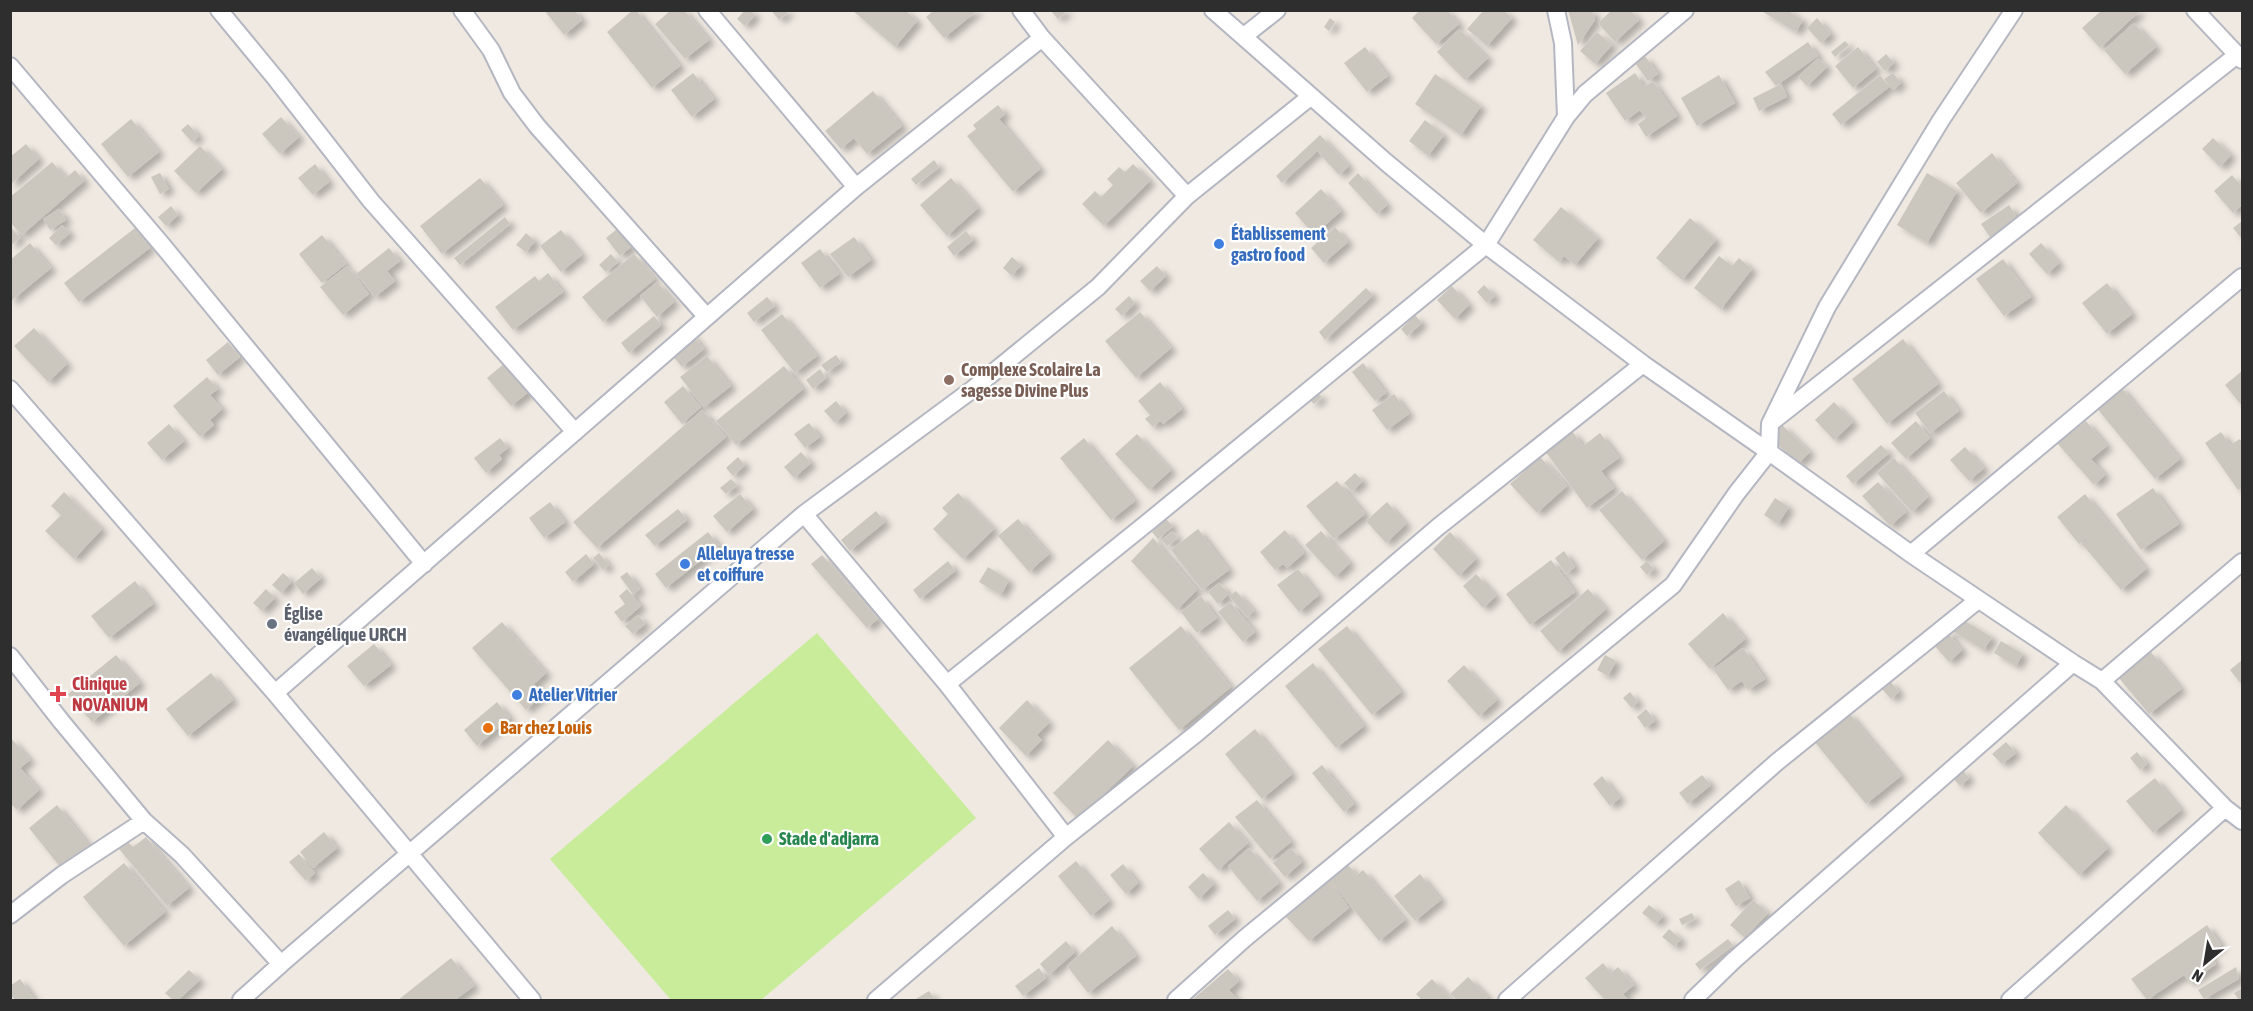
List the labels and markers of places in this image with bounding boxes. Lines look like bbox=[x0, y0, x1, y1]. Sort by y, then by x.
place label: Établissement gastro food bbox=[1231, 223, 1326, 265]
marker: Établissement gastro food bbox=[1212, 237, 1226, 251]
place label: Complexe Scolaire La sagesse Divine Plus bbox=[961, 359, 1101, 401]
marker: Complexe Scolaire La sagesse Divine Plus bbox=[942, 373, 956, 387]
place label: Alleluya tresse et coiffure bbox=[696, 543, 794, 585]
marker: Alleluya tresse et coiffure bbox=[678, 557, 692, 571]
place label: Église évangélique URCH bbox=[284, 603, 407, 645]
marker: Église évangélique URCH bbox=[265, 617, 279, 631]
place label: Clinique NOVANIUM bbox=[72, 673, 148, 715]
place label: Atelier Vitrier bbox=[528, 684, 618, 705]
marker: Clinique NOVANIUM bbox=[49, 685, 67, 703]
marker: Atelier Vitrier bbox=[510, 688, 524, 702]
place label: Bar chez Louis bbox=[500, 717, 592, 738]
marker: Bar chez Louis bbox=[481, 721, 495, 735]
place label: Stade d'adjarra bbox=[779, 828, 879, 849]
marker: Stade d'adjarra bbox=[760, 832, 774, 846]

